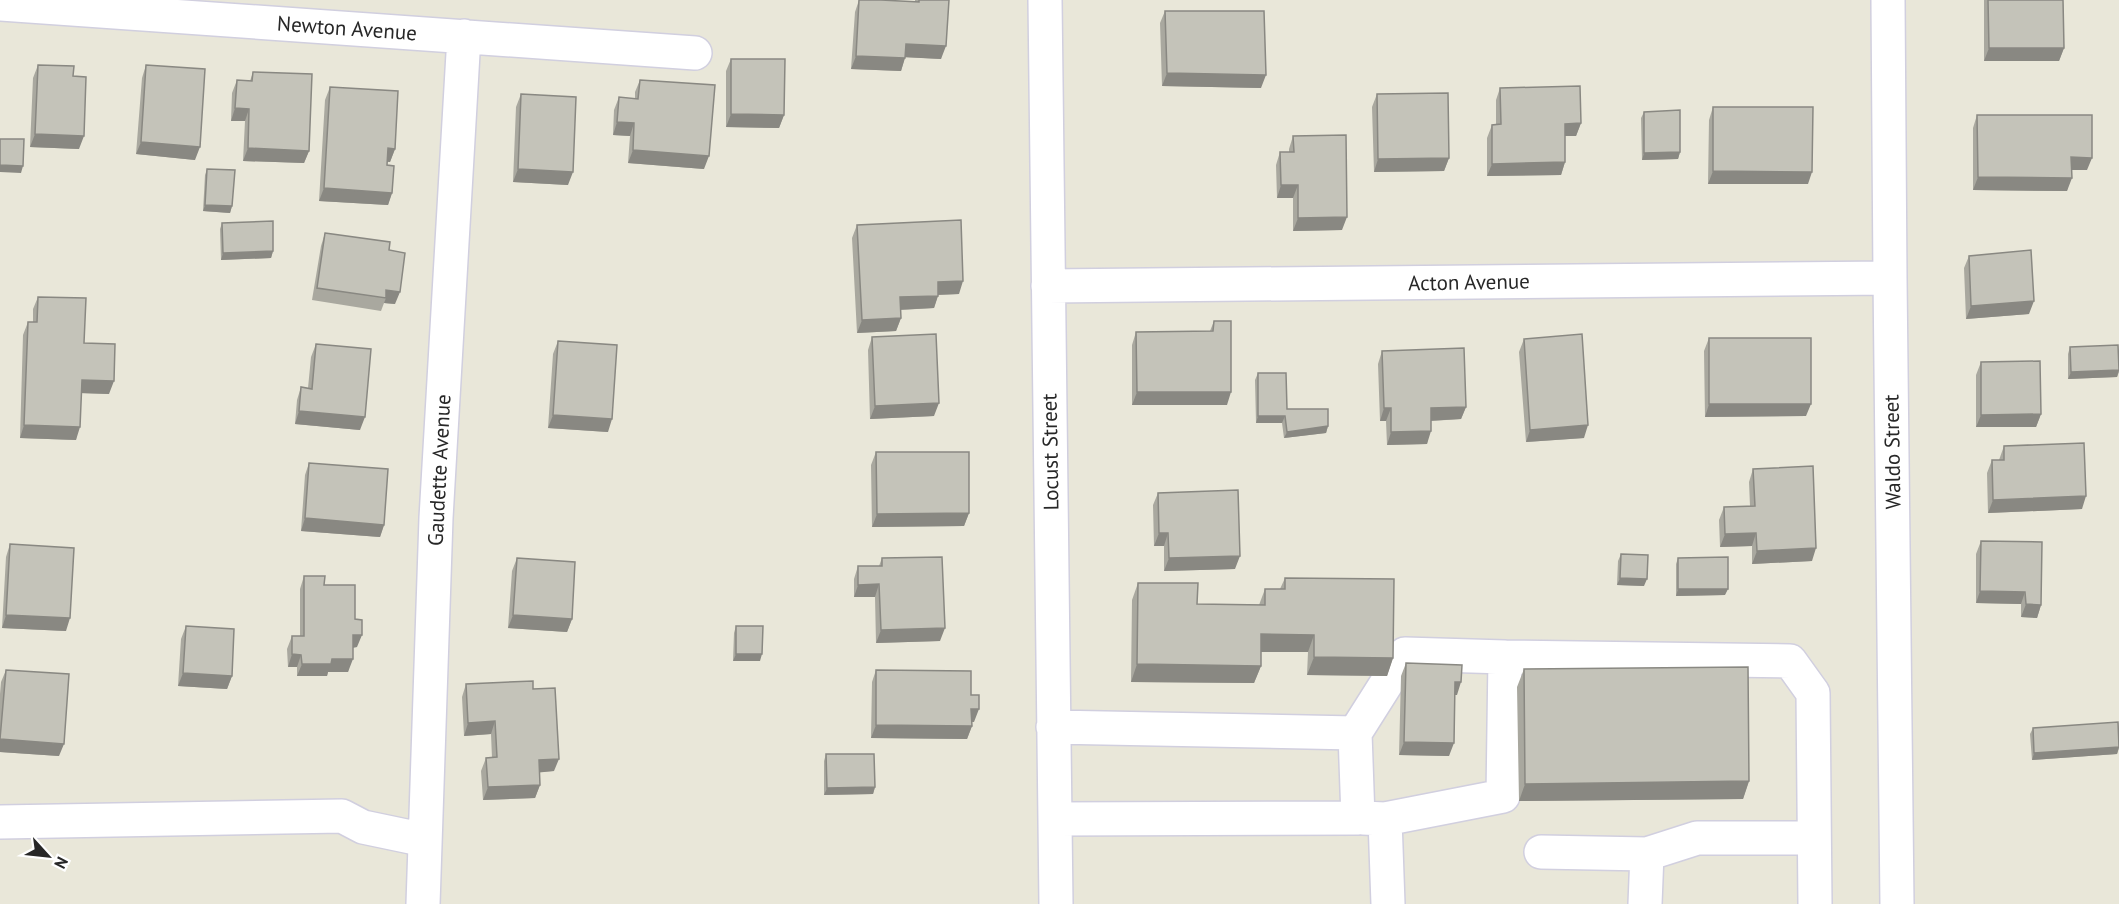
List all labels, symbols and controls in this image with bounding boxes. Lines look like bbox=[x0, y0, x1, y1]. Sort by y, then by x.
street label: Newton Avenue bbox=[276, 10, 418, 46]
street label: Acton Avenue bbox=[1408, 267, 1530, 297]
street label: Locust Street bbox=[1035, 393, 1065, 511]
street label: Gaudette Avenue bbox=[422, 394, 456, 546]
street label: Waldo Street bbox=[1877, 394, 1907, 510]
north arrow bbox=[18, 826, 78, 886]
text: N bbox=[50, 854, 73, 872]

